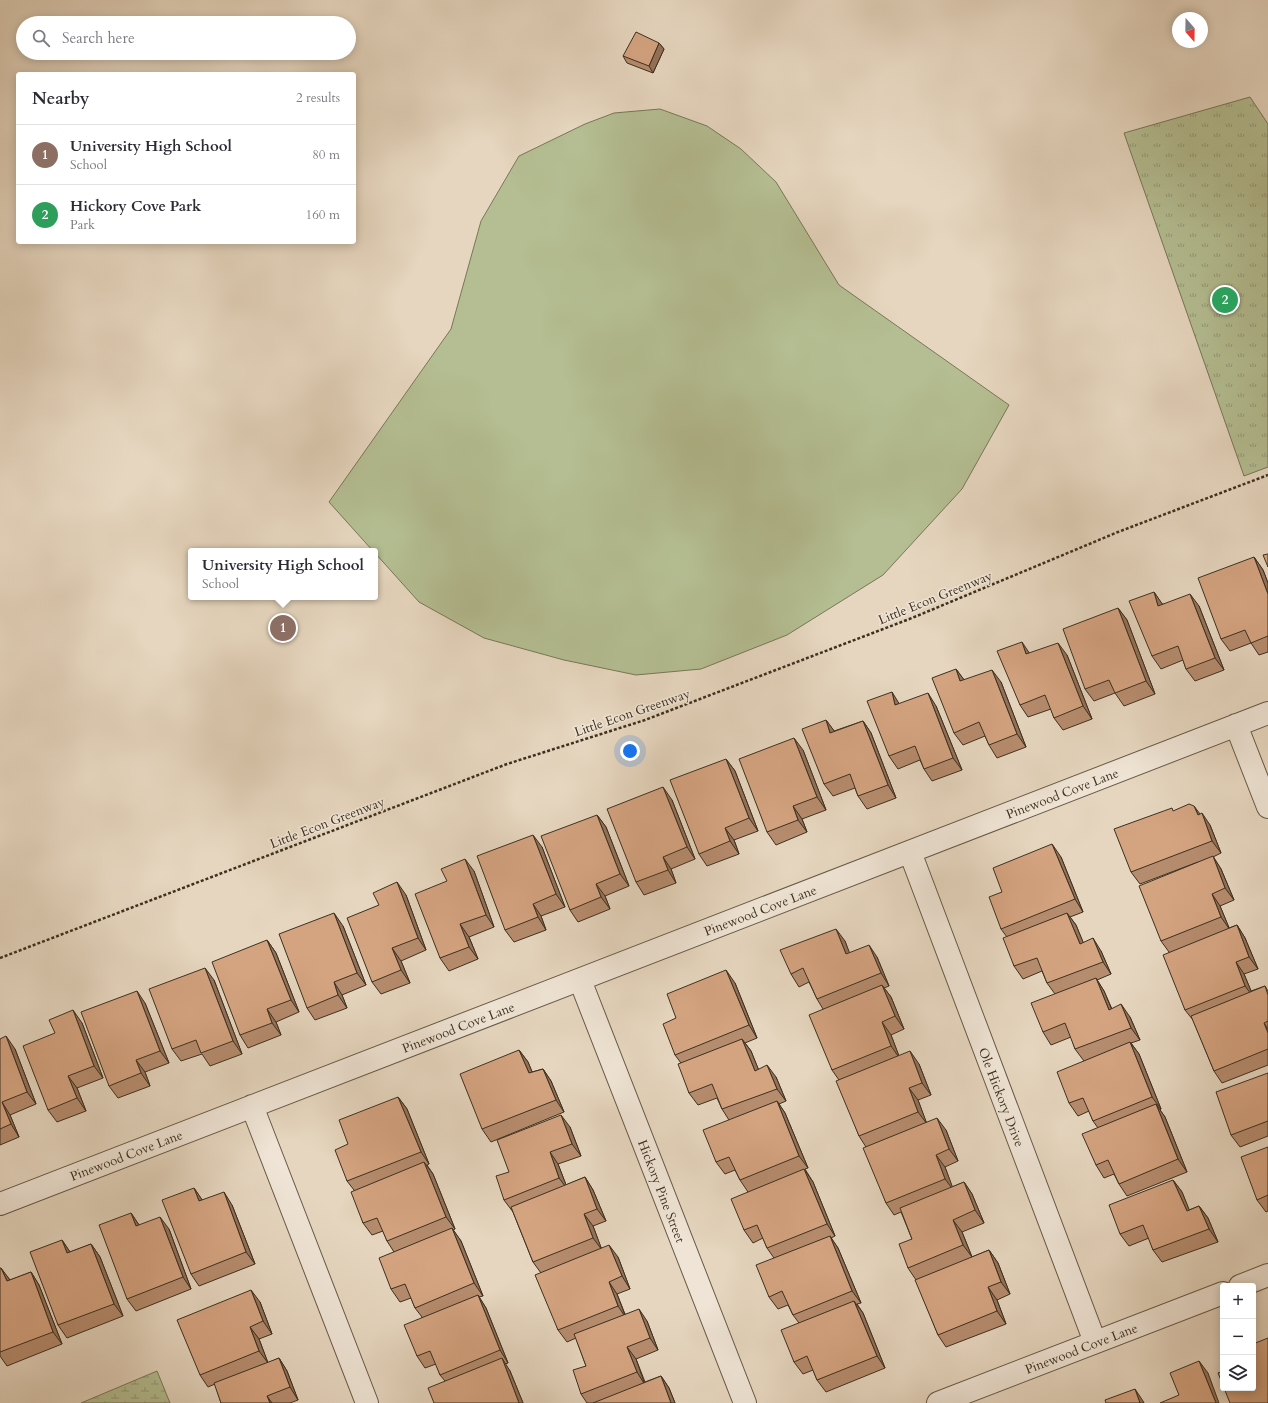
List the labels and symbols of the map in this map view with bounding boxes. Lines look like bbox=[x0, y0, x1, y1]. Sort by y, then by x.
north arrow bbox=[1172, 12, 1208, 48]
pin: 2 bbox=[1212, 285, 1238, 315]
street label: Little Econ Greenway bbox=[876, 567, 995, 629]
pin: 1 bbox=[270, 613, 296, 643]
street label: Little Econ Greenway bbox=[572, 685, 693, 741]
your location bbox=[620, 741, 640, 761]
street label: Pinewood Cove Lane bbox=[1003, 764, 1121, 824]
street label: Little Econ Greenway bbox=[267, 793, 387, 853]
street label: Pinewood Cove Lane bbox=[701, 881, 819, 941]
street label: Pinewood Cove Lane bbox=[399, 998, 517, 1058]
street label: Ole Hickory Drive bbox=[974, 1045, 1028, 1150]
street label: Pinewood Cove Lane bbox=[67, 1126, 185, 1186]
street label: Hickory Pine Street bbox=[633, 1137, 689, 1245]
street label: Pinewood Cove Lane bbox=[1022, 1319, 1140, 1379]

